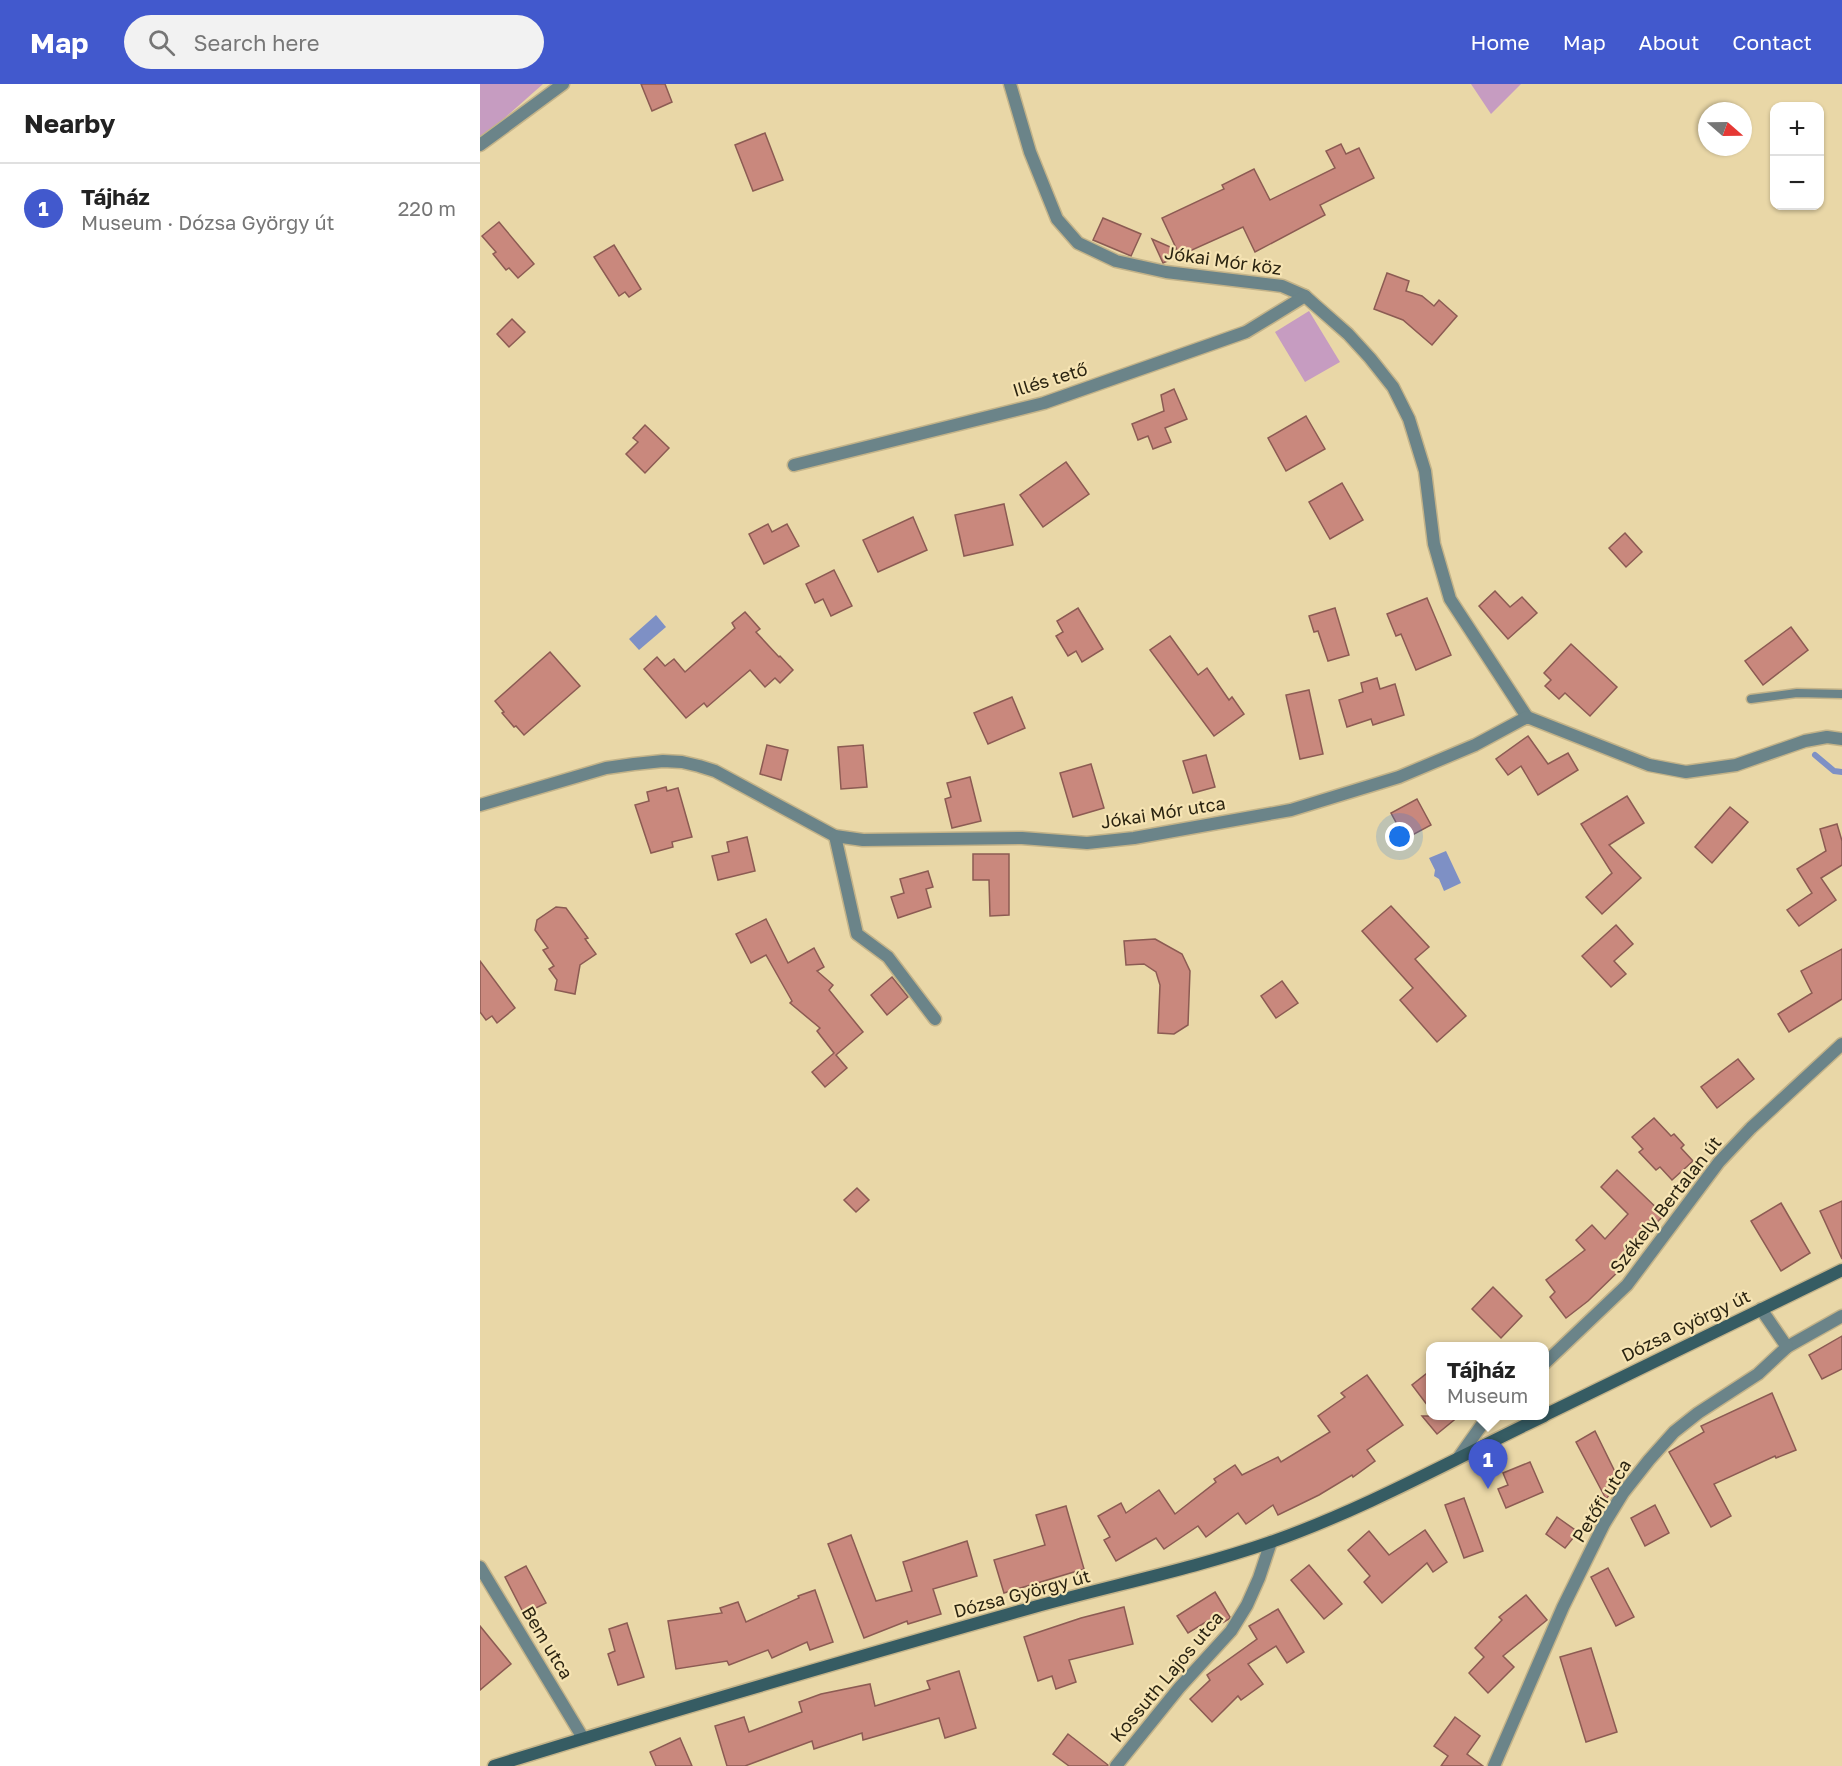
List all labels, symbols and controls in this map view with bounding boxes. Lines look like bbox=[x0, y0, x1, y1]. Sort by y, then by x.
search box bbox=[124, 15, 544, 69]
text: Map bbox=[30, 26, 88, 59]
icon: search bbox=[145, 26, 178, 59]
text: Search here bbox=[193, 29, 319, 56]
text: Home bbox=[1470, 29, 1530, 55]
text: Map bbox=[1563, 29, 1606, 55]
text: About bbox=[1639, 29, 1699, 55]
text: Contact bbox=[1732, 29, 1812, 55]
north arrow bbox=[1698, 102, 1752, 156]
map controls bbox=[1770, 102, 1824, 210]
button: + bbox=[1770, 102, 1824, 156]
text: Nearby bbox=[24, 108, 115, 139]
button: − bbox=[1770, 156, 1824, 210]
text: Tájház bbox=[81, 183, 150, 210]
text: 1 bbox=[38, 196, 49, 220]
text: 220 m bbox=[398, 196, 456, 220]
text: Museum · Dózsa György út bbox=[81, 210, 335, 234]
street label: Jókai Mór köz bbox=[1163, 241, 1283, 279]
street label: Illés tető bbox=[1010, 357, 1090, 401]
street label: Jókai Mór utca bbox=[1099, 791, 1227, 833]
your location bbox=[1385, 822, 1414, 851]
street label: Székely Bertalan út bbox=[1605, 1131, 1726, 1277]
street label: Dózsa György út bbox=[1618, 1284, 1754, 1366]
popup bbox=[1426, 1342, 1549, 1420]
text: Tájház bbox=[1447, 1356, 1515, 1383]
text: Museum bbox=[1447, 1383, 1528, 1407]
pin: 1 bbox=[1468, 1440, 1508, 1489]
street label: Petőfi utca bbox=[1567, 1455, 1635, 1546]
street label: Dózsa György út bbox=[951, 1564, 1092, 1622]
street label: Bem utca bbox=[518, 1602, 578, 1683]
street label: Kossuth Lajos utca bbox=[1105, 1606, 1227, 1746]

